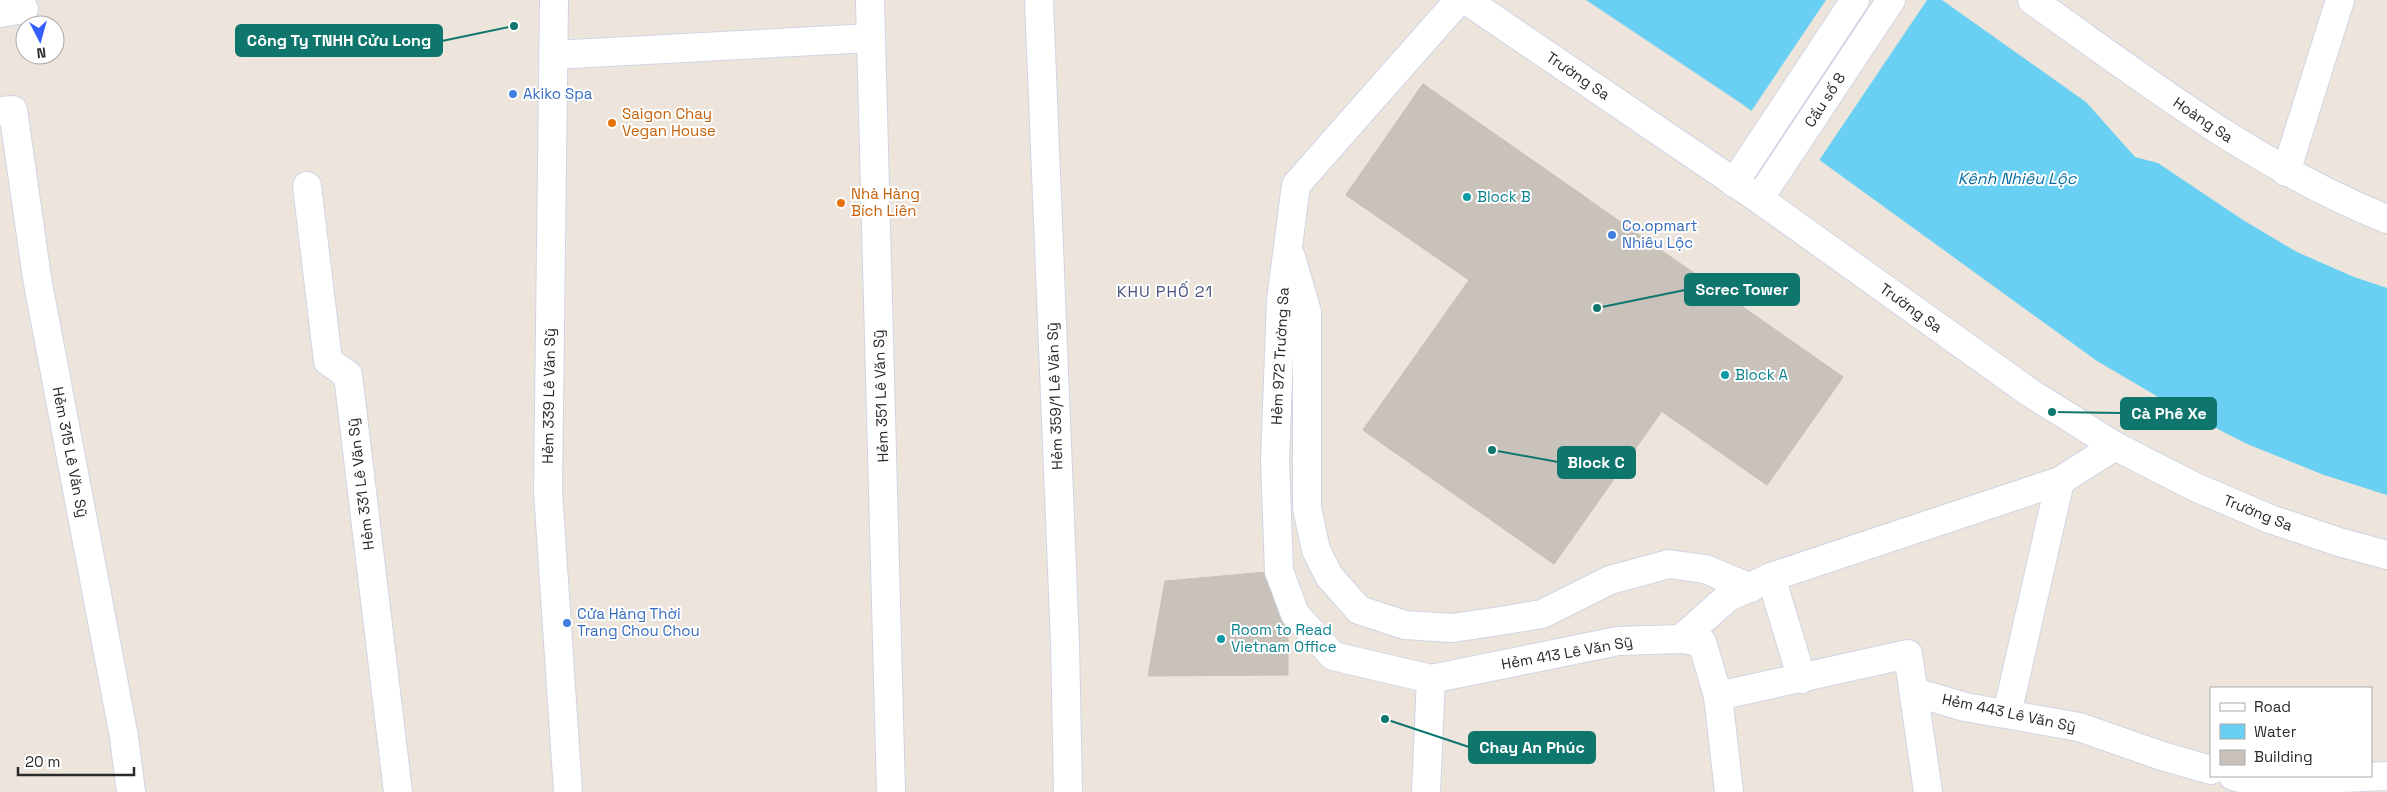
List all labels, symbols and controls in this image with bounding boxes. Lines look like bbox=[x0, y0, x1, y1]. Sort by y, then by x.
north arrow bbox=[15, 15, 65, 65]
callout: Công Ty TNHH Cửu Long bbox=[236, 25, 442, 56]
text: Công Ty TNHH Cửu Long bbox=[247, 30, 431, 51]
text: N bbox=[36, 43, 47, 62]
street label: Trường Sa bbox=[1543, 47, 1614, 104]
street label: Cầu số 8 bbox=[1800, 69, 1849, 131]
place label: Akiko Spa bbox=[523, 84, 593, 103]
marker: Akiko Spa bbox=[507, 88, 519, 100]
street label: Hoàng Sa bbox=[2170, 93, 2237, 147]
place label: Saigon Chay Vegan House bbox=[622, 104, 716, 140]
marker: Saigon Chay Vegan House bbox=[606, 117, 618, 129]
water label: Kênh Nhiêu Lộc bbox=[1958, 168, 2078, 189]
place label: Nhà Hàng Bích Liên bbox=[851, 184, 920, 220]
place label: Block B bbox=[1477, 187, 1531, 206]
marker: Block B bbox=[1461, 191, 1473, 203]
marker: Nhà Hàng Bích Liên bbox=[835, 197, 847, 209]
place label: Co.opmart Nhiêu Lộc bbox=[1622, 216, 1698, 252]
marker: Co.opmart Nhiêu Lộc bbox=[1606, 229, 1618, 241]
callout: Screc Tower bbox=[1685, 274, 1799, 305]
text: Screc Tower bbox=[1695, 279, 1789, 300]
street label: Trường Sa bbox=[1876, 279, 1947, 337]
district label: KHU PHỐ 21 bbox=[1117, 281, 1213, 302]
street label: Hẻm 972 Trường Sa bbox=[1266, 286, 1293, 425]
street label: Hẻm 359/1 Lê Văn Sỹ bbox=[1042, 322, 1067, 470]
street label: Hẻm 339 Lê Văn Sỹ bbox=[538, 328, 559, 464]
street label: Hẻm 351 Lê Văn Sỹ bbox=[869, 329, 892, 463]
place label: Block A bbox=[1735, 365, 1789, 384]
marker: Block A bbox=[1719, 369, 1731, 381]
street label: Hẻm 315 Lê Văn Sỹ bbox=[48, 385, 92, 519]
callout: Cà Phê Xe bbox=[2121, 398, 2216, 429]
text: Cà Phê Xe bbox=[2131, 403, 2207, 424]
street label: Hẻm 331 Lê Văn Sỹ bbox=[343, 417, 378, 551]
callout: Block C bbox=[1558, 447, 1635, 478]
text: Block C bbox=[1567, 452, 1625, 473]
street label: Trường Sa bbox=[2221, 490, 2296, 535]
place label: Cửa Hàng Thời Trang Chou Chou bbox=[577, 604, 700, 640]
marker: Cửa Hàng Thời Trang Chou Chou bbox=[561, 617, 573, 629]
place label: Room to Read Vietnam Office bbox=[1231, 620, 1337, 656]
street label: Hẻm 413 Lê Văn Sỹ bbox=[1500, 632, 1634, 673]
marker: Room to Read Vietnam Office bbox=[1215, 633, 1227, 645]
legend bbox=[2210, 687, 2372, 777]
street label: Hẻm 443 Lê Văn Sỹ bbox=[1940, 689, 2078, 736]
text: Road bbox=[2254, 697, 2291, 716]
text: Water bbox=[2254, 722, 2297, 741]
callout: Chay An Phúc bbox=[1469, 732, 1595, 763]
text: Chay An Phúc bbox=[1479, 737, 1585, 758]
scale bar bbox=[18, 744, 134, 776]
text: Building bbox=[2254, 747, 2313, 766]
text: 20 m bbox=[25, 752, 60, 771]

